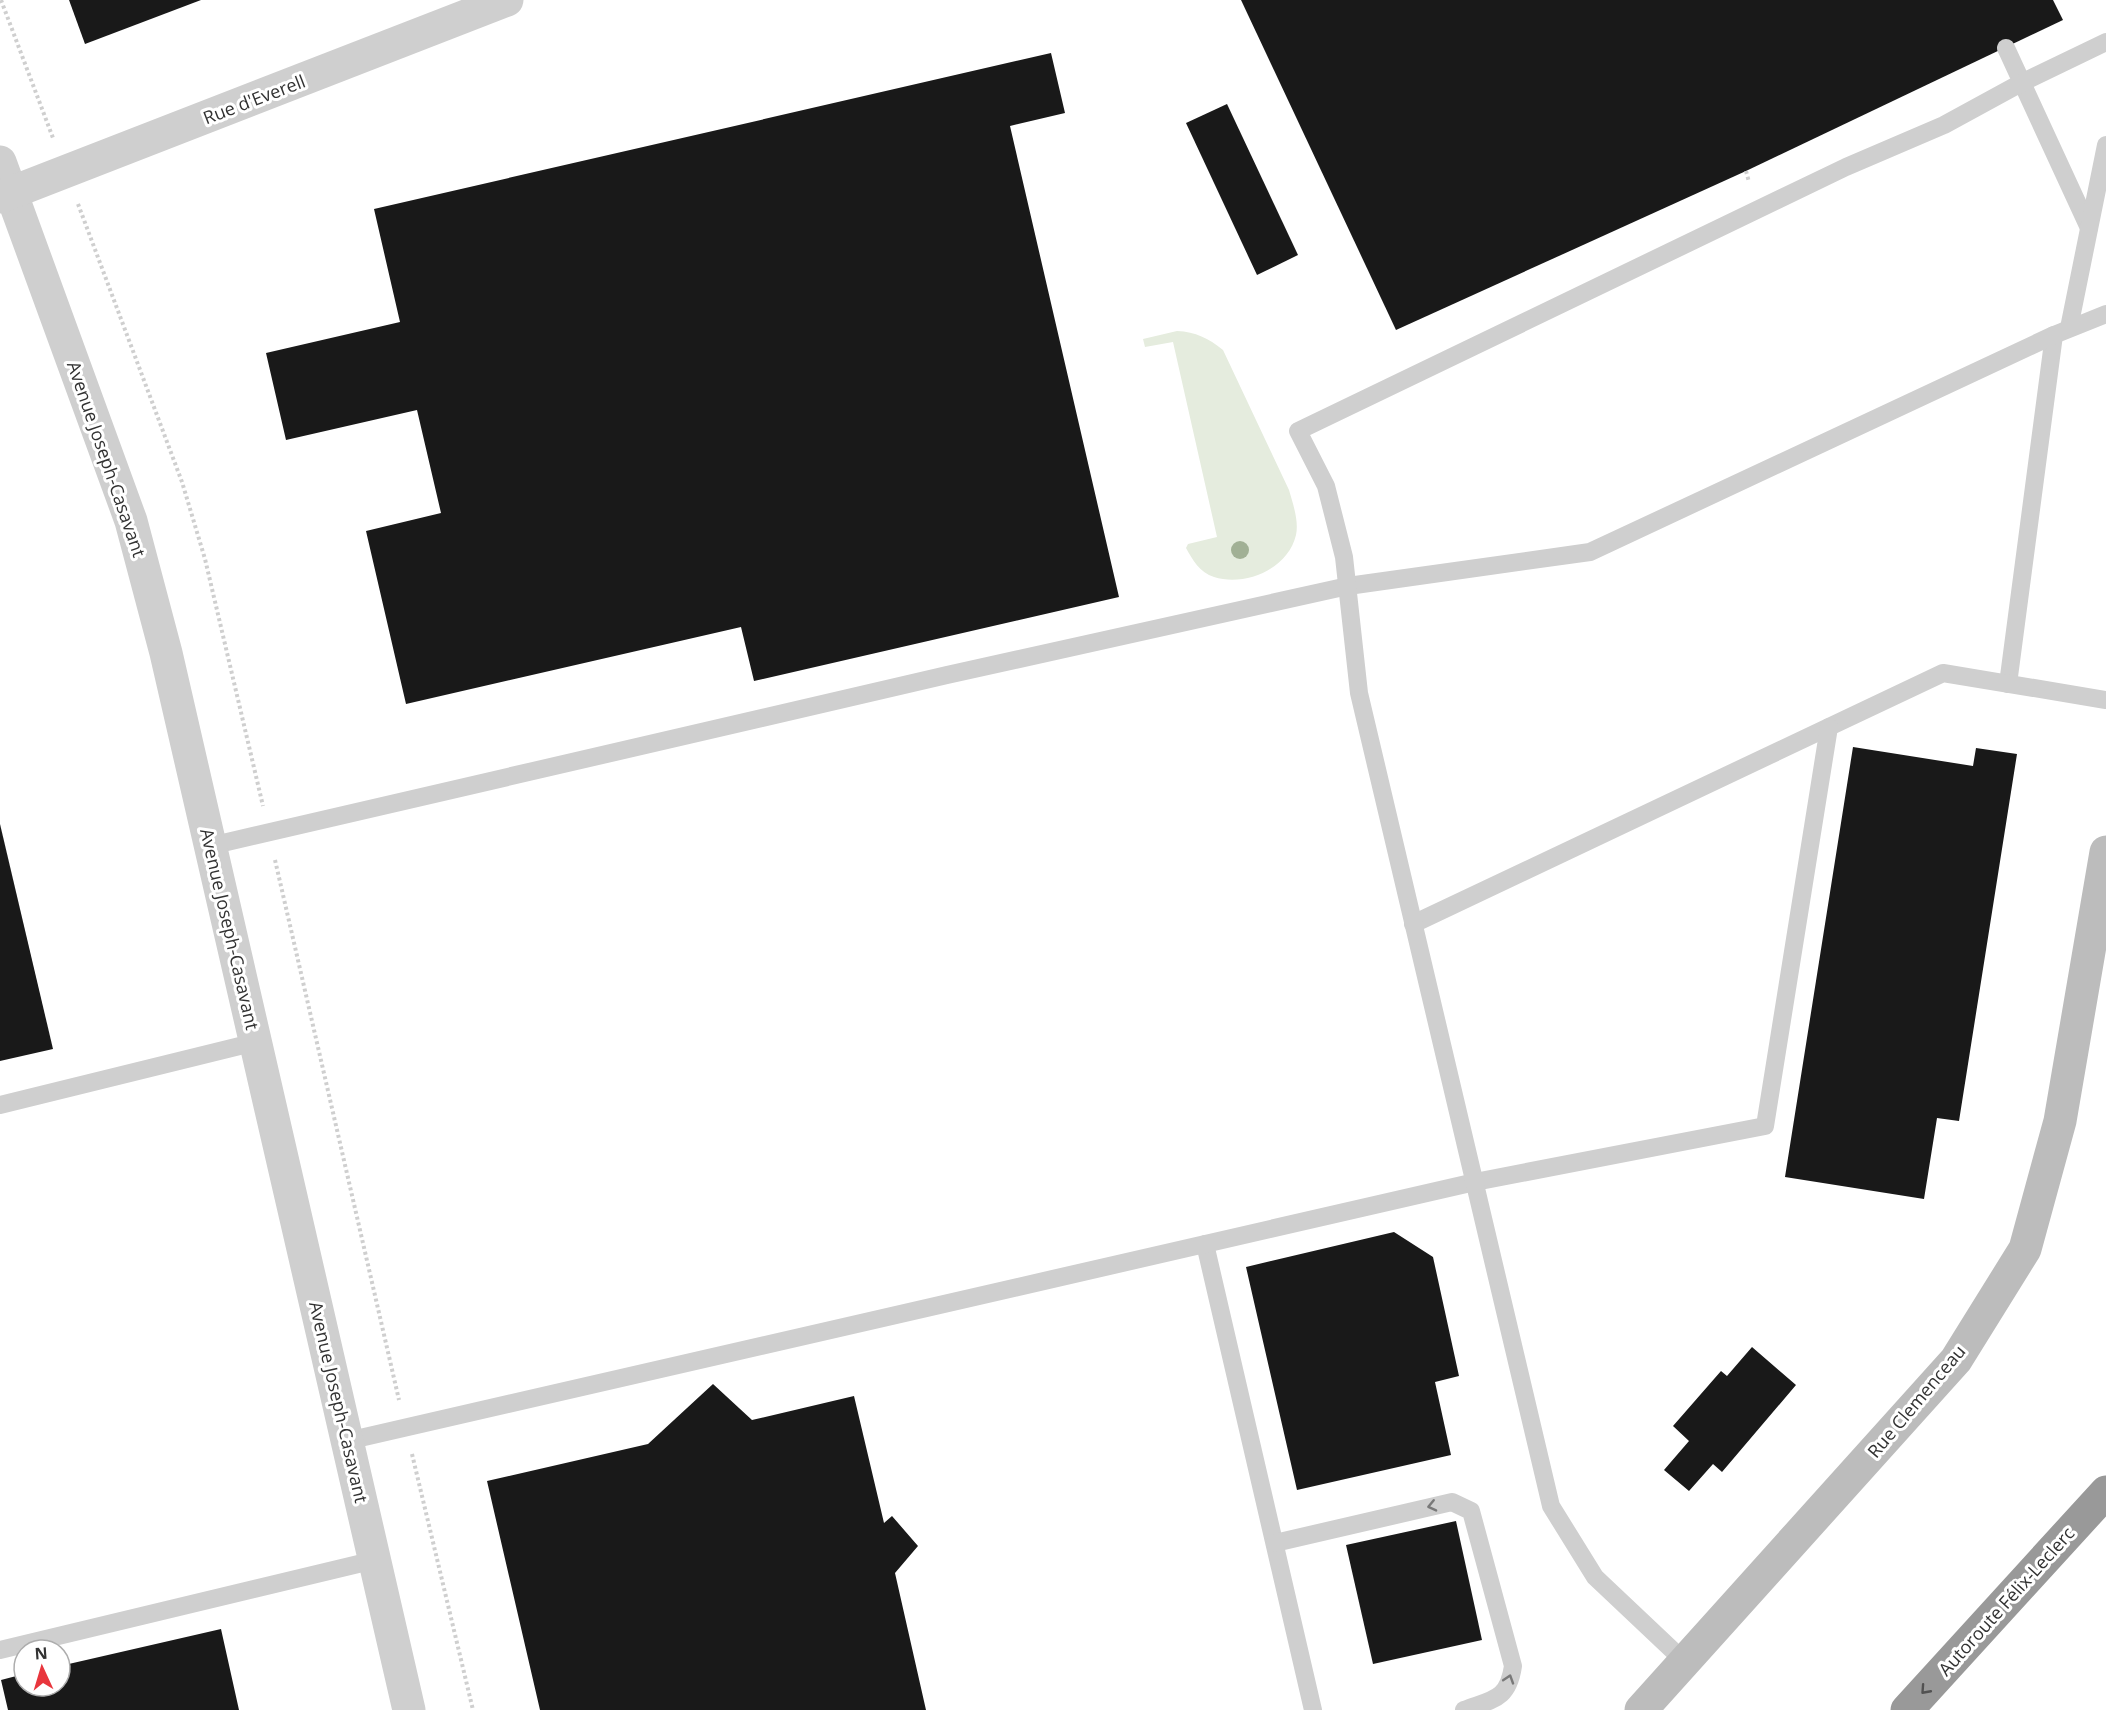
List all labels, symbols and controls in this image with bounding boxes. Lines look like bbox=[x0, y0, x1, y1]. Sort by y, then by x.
street label: Rue d'Everell bbox=[199, 69, 309, 129]
street label: Avenue Joseph-Casavant bbox=[62, 358, 152, 560]
street label: Avenue Joseph-Casavant bbox=[195, 826, 265, 1032]
street label: Avenue Joseph-Casavant bbox=[304, 1299, 374, 1505]
street label: Rue Clemenceau bbox=[1862, 1339, 1970, 1463]
one-way arrow bbox=[1428, 1499, 1438, 1512]
street label: Autoroute Félix-Leclerc bbox=[1933, 1521, 2080, 1681]
north arrow bbox=[12, 1638, 72, 1698]
text: N bbox=[34, 1642, 48, 1664]
one-way arrow bbox=[1502, 1675, 1514, 1685]
one-way arrow bbox=[1921, 1683, 1932, 1694]

